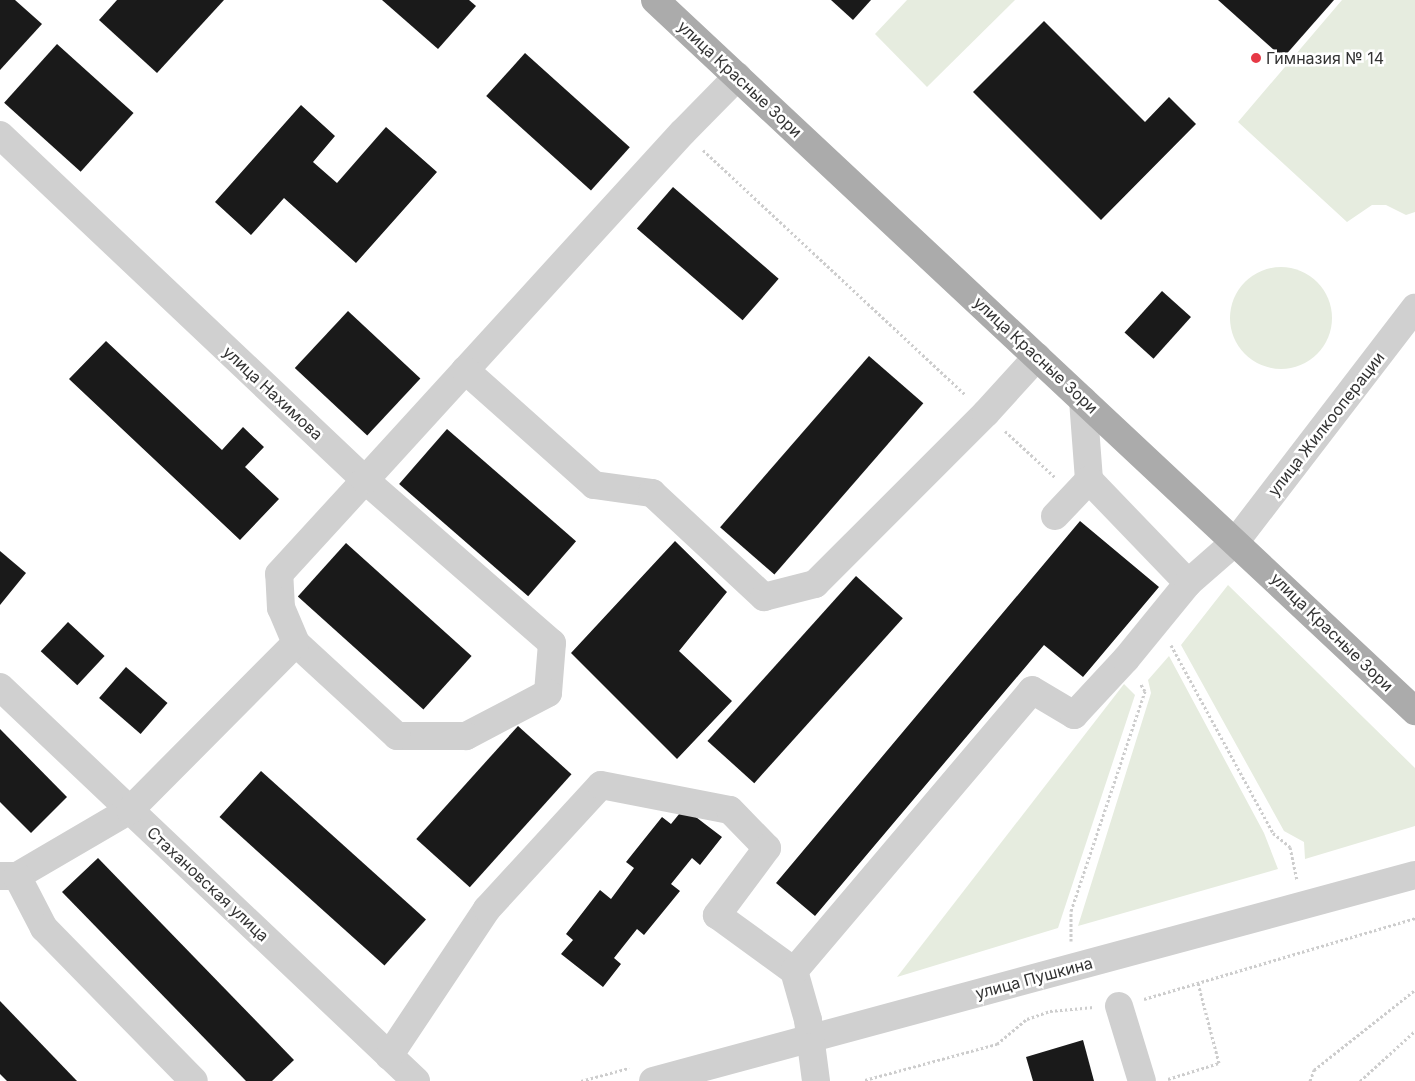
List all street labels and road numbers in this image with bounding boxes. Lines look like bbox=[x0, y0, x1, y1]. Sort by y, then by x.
street label: улица Красные Зори bbox=[674, 17, 806, 141]
street label: улица Красные Зори bbox=[970, 293, 1102, 417]
street label: улица Нахимова bbox=[219, 342, 327, 444]
street label: улица Жилкооперации bbox=[1264, 348, 1388, 500]
street label: улица Красные Зори bbox=[1267, 569, 1397, 695]
street label: Стахановская улица bbox=[143, 823, 273, 945]
street label: улица Пушкина bbox=[973, 953, 1095, 1003]

